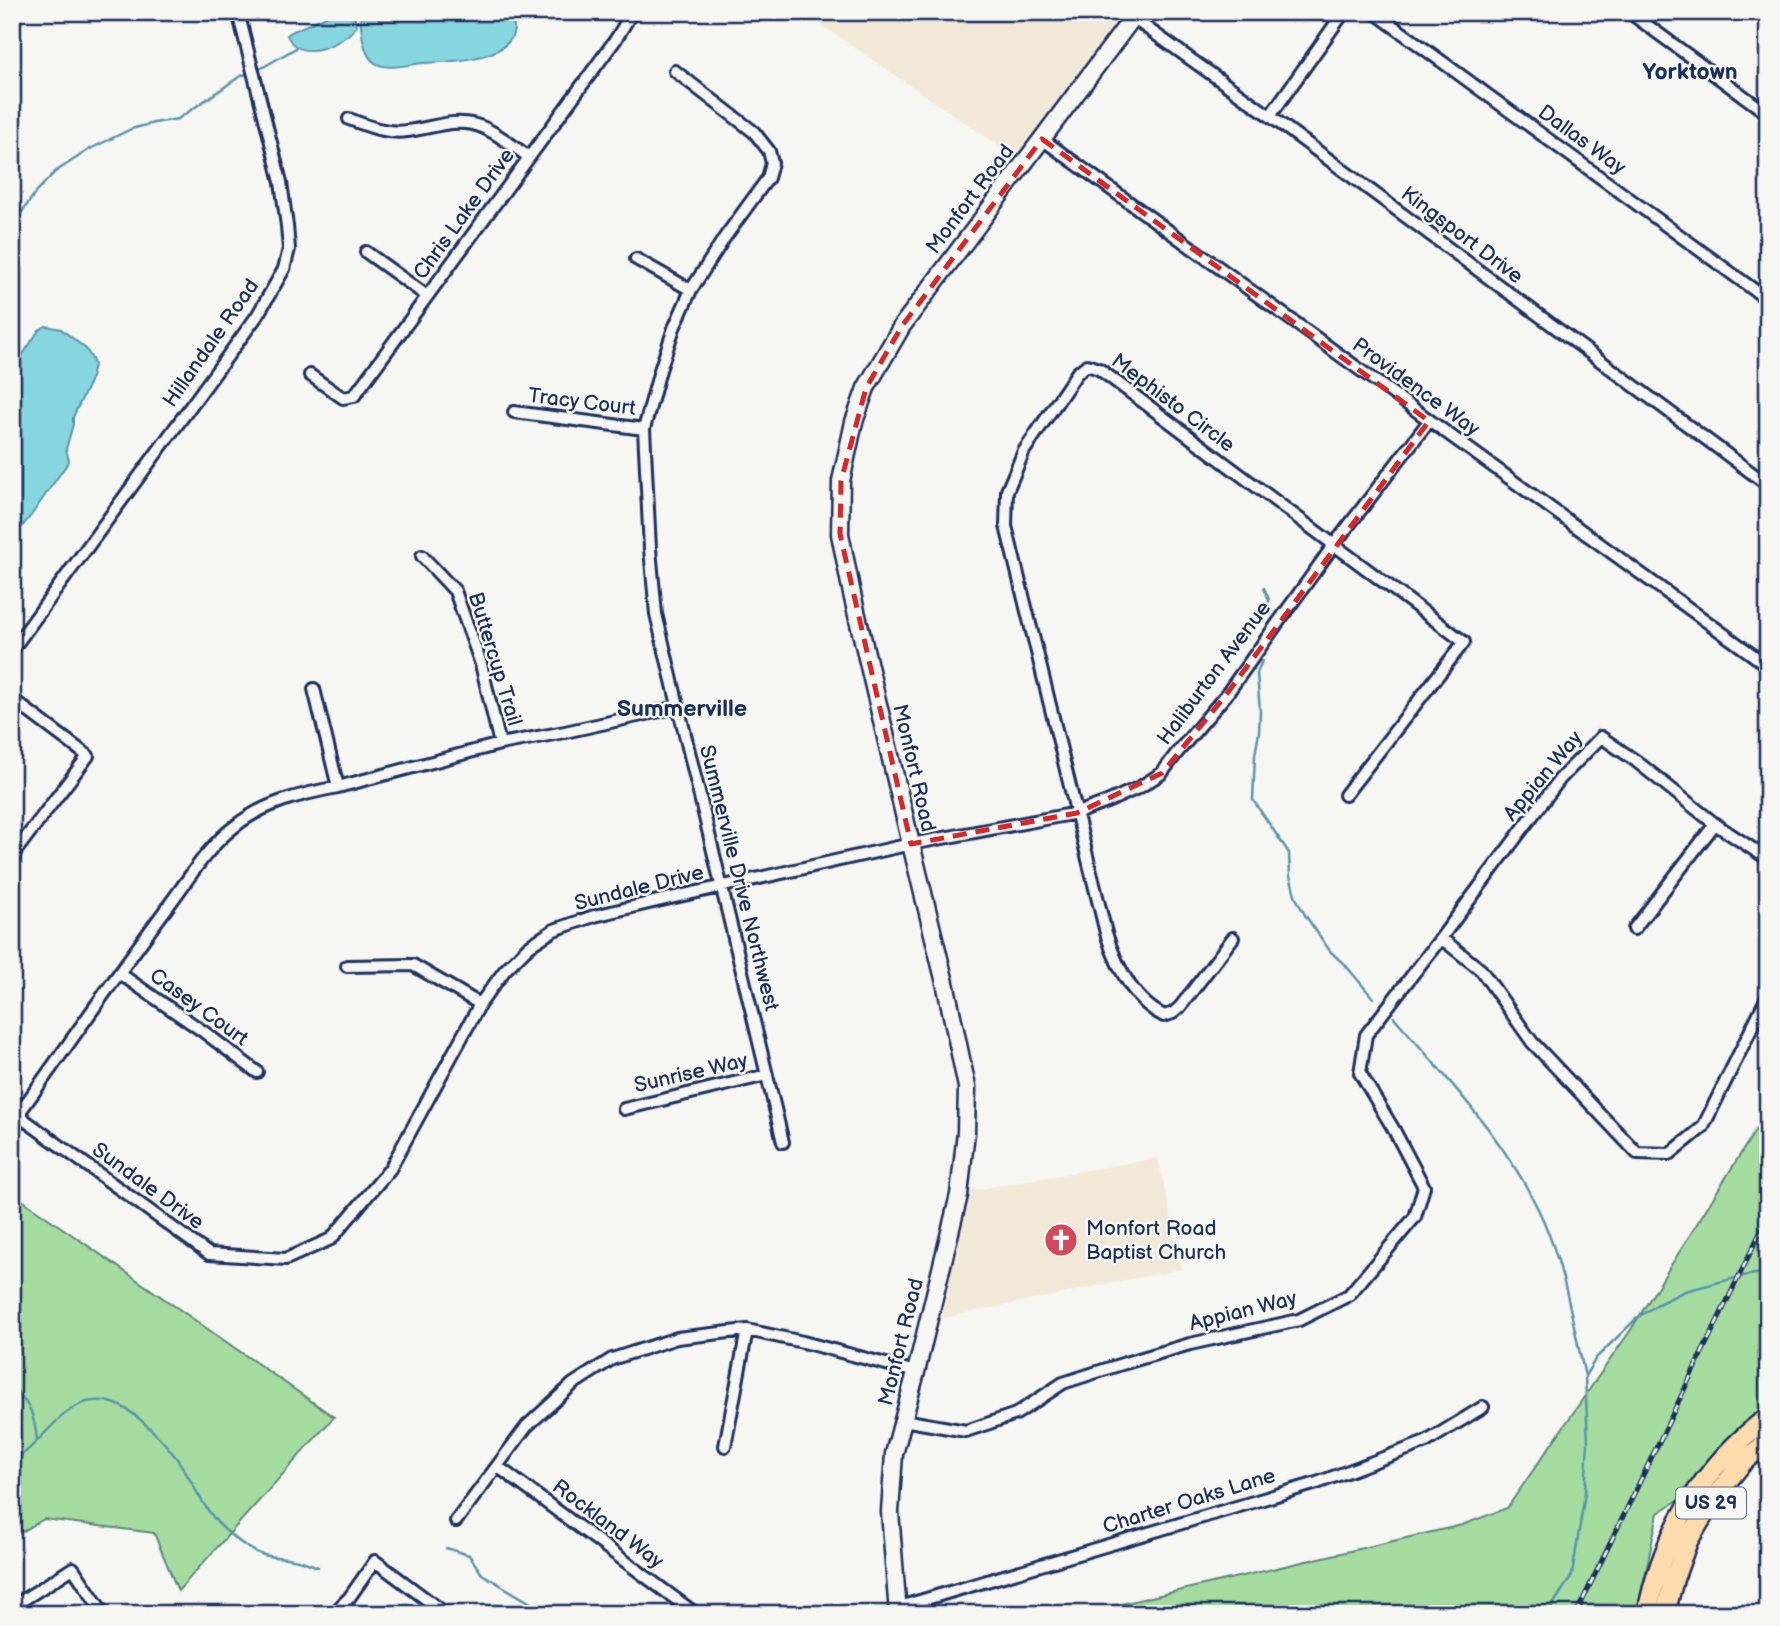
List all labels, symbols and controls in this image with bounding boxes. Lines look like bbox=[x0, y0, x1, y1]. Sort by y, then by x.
district label: Yorktown bbox=[1642, 58, 1738, 86]
street label: Dallas Way bbox=[1533, 100, 1631, 181]
street label: Monfort Road bbox=[921, 139, 1019, 259]
street label: Chris Lake Drive bbox=[408, 144, 520, 284]
street label: Kingsport Drive bbox=[1396, 181, 1528, 289]
street label: Hillandale Road bbox=[158, 274, 264, 412]
street label: Providence Way bbox=[1347, 332, 1485, 442]
street label: Mephisto Circle bbox=[1106, 348, 1240, 458]
street label: Tracy Court bbox=[527, 383, 638, 421]
street label: Buttercup Trail bbox=[463, 589, 527, 729]
street label: Haliburton Avenue bbox=[1152, 596, 1276, 750]
district label: Summerville bbox=[617, 695, 747, 723]
street label: Monfort Road bbox=[887, 702, 941, 834]
street label: Appian Way bbox=[1498, 725, 1588, 826]
street label: Summerville Drive Northwest bbox=[694, 742, 784, 1014]
street label: Sundale Drive bbox=[572, 860, 706, 916]
street label: Casey Court bbox=[145, 963, 254, 1051]
street label: Sunrise Way bbox=[632, 1048, 751, 1098]
street label: Sundale Drive bbox=[87, 1137, 209, 1235]
place label: Monfort Road Baptist Church bbox=[1086, 1216, 1226, 1265]
church icon: Monfort Road Baptist Church bbox=[1042, 1221, 1080, 1259]
street label: Monfort Road bbox=[873, 1276, 929, 1408]
street label: Appian Way bbox=[1187, 1285, 1300, 1336]
street label: Charter Oaks Lane bbox=[1100, 1463, 1278, 1539]
street label: Rockland Way bbox=[547, 1474, 669, 1574]
road number: US 29 bbox=[1676, 1488, 1746, 1518]

